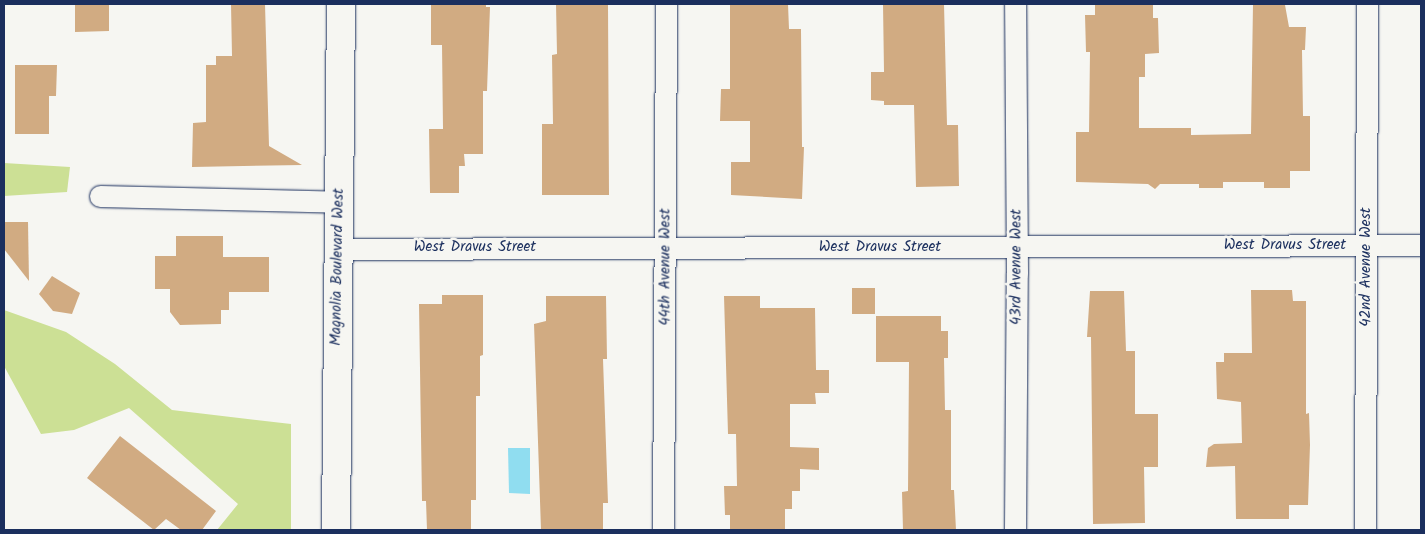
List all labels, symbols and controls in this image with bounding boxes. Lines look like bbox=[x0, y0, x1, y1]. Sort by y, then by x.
street label: Magnolia Boulevard West bbox=[328, 188, 348, 346]
street label: 42nd Avenue West bbox=[1358, 207, 1376, 327]
street label: 44th Avenue West bbox=[657, 208, 675, 326]
street label: 43rd Avenue West bbox=[1008, 209, 1026, 325]
street label: West Dravus Street bbox=[1224, 237, 1346, 255]
street label: West Dravus Street bbox=[414, 239, 536, 257]
street label: West Dravus Street bbox=[819, 239, 941, 257]

